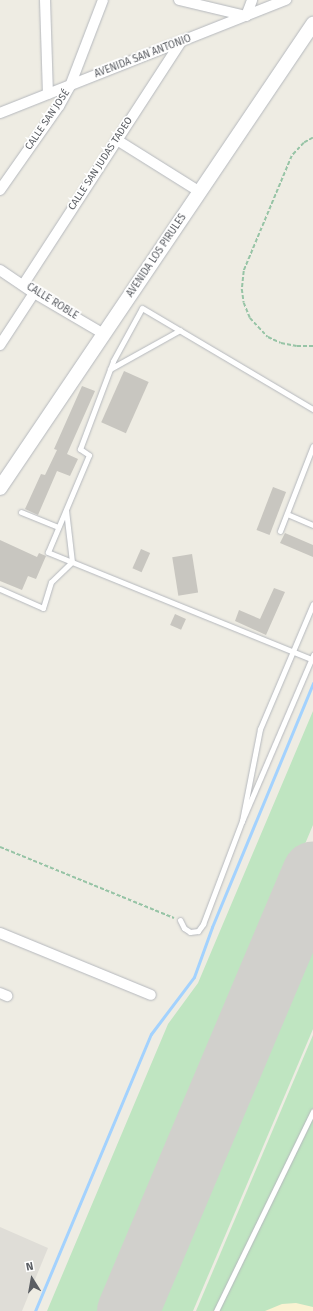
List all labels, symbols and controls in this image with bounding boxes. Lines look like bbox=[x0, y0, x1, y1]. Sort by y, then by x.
street label: AVENIDA SAN ANTONIO bbox=[93, 33, 193, 81]
street label: CALLE SAN JOSÉ bbox=[23, 87, 73, 153]
street label: CALLE SAN JUDAS TADEO bbox=[66, 115, 136, 213]
street label: AVENIDA LOS PIRULES bbox=[125, 212, 189, 300]
street label: CALLE ROBLE bbox=[24, 281, 80, 323]
north arrow bbox=[12, 1259, 52, 1299]
text: N bbox=[25, 1260, 34, 1274]

